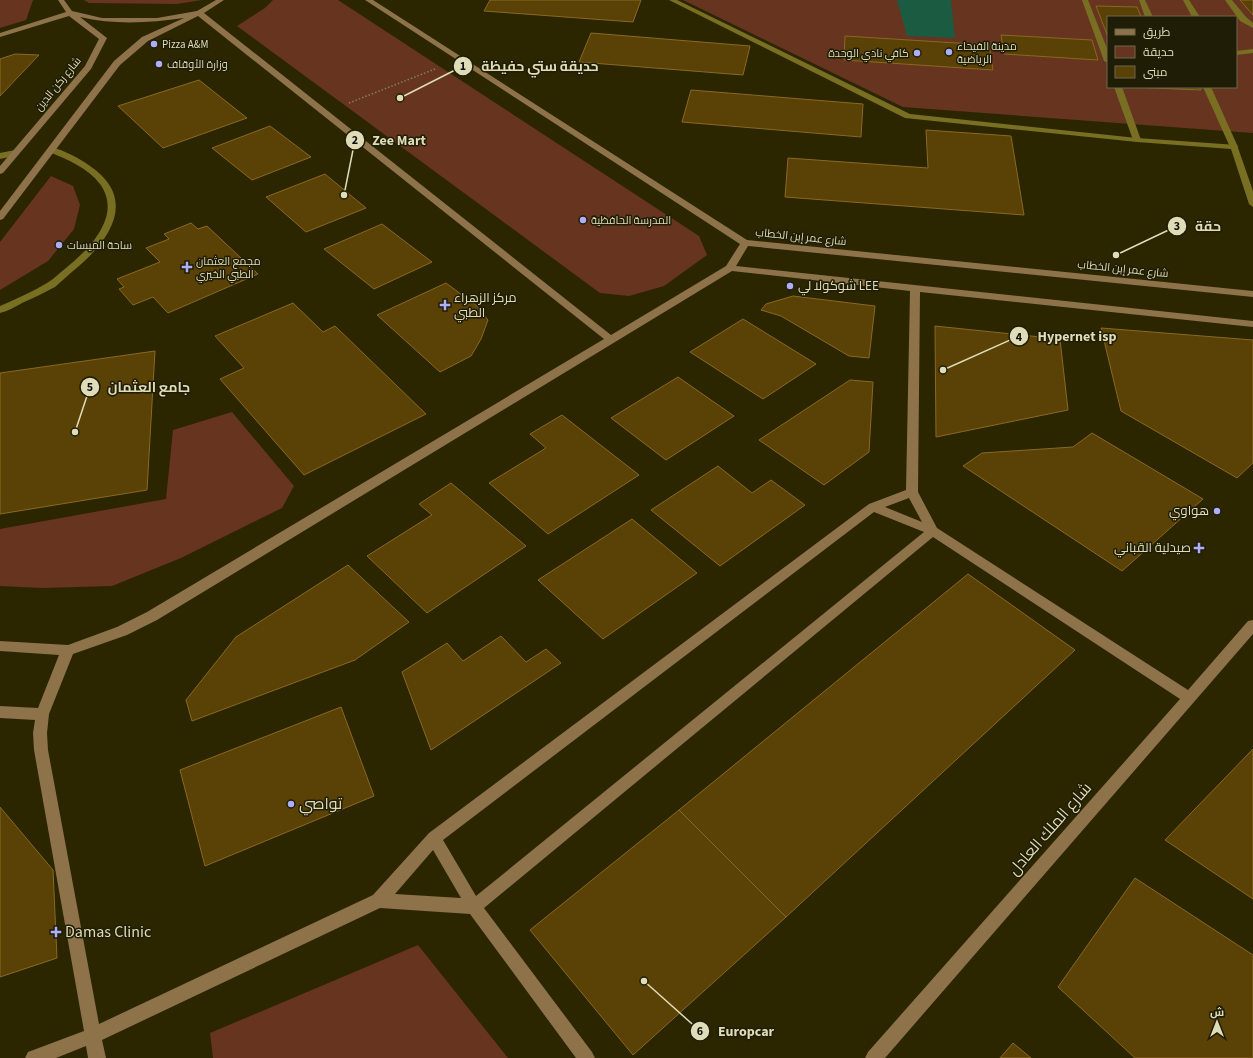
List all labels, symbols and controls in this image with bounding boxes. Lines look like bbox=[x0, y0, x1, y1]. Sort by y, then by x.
legend bbox=[1107, 16, 1237, 88]
text: طريق bbox=[1143, 24, 1171, 41]
place label: Pizza A&M bbox=[162, 37, 208, 52]
marker: Pizza A&M bbox=[149, 39, 159, 49]
place label: مدينة الفيحاء الرياضية bbox=[957, 39, 1017, 67]
text: حديقة bbox=[1143, 44, 1174, 61]
place label: كافي نادي الوحدة bbox=[828, 46, 909, 62]
marker: مدينة الفيحاء الرياضية bbox=[944, 47, 954, 57]
marker: كافي نادي الوحدة bbox=[912, 48, 922, 58]
callout: حديقة ستي حفيظة bbox=[453, 53, 606, 79]
street label: شارع ركن الدين bbox=[32, 54, 84, 114]
place label: وزارة الأوقاف bbox=[167, 57, 228, 72]
text: حديقة ستي حفيظة bbox=[481, 57, 599, 78]
text: 1 bbox=[460, 58, 466, 75]
marker: وزارة الأوقاف bbox=[154, 59, 164, 69]
text: مبنى bbox=[1143, 64, 1168, 81]
callout: Zee Mart bbox=[345, 127, 434, 153]
text: Zee Mart bbox=[372, 131, 426, 151]
text: 2 bbox=[352, 132, 358, 149]
place label: المدرسة الحافظية bbox=[591, 213, 671, 228]
callout: حقة bbox=[1167, 213, 1229, 239]
marker: المدرسة الحافظية bbox=[578, 215, 588, 225]
text: حقة bbox=[1195, 217, 1221, 237]
text: 3 bbox=[1174, 218, 1180, 235]
street label: شارع عمر إبن الخطاب bbox=[755, 225, 847, 249]
place label: ساحة الميسات bbox=[67, 238, 132, 253]
marker: ساحة الميسات bbox=[54, 240, 64, 250]
place label: مجمع العثمان الطبي الخيري bbox=[196, 254, 260, 283]
street label: شارع عمر إبن الخطاب bbox=[1077, 257, 1169, 281]
marker: مجمع العثمان الطبي الخيري bbox=[181, 261, 193, 273]
place label: شوكولا لي LEE bbox=[798, 277, 879, 296]
marker: شوكولا لي LEE bbox=[785, 281, 795, 291]
place label: مركز الزهراء الطبي bbox=[454, 289, 517, 323]
marker: مركز الزهراء الطبي bbox=[439, 299, 451, 311]
callout: Hypernet isp bbox=[1009, 323, 1124, 349]
text: Hypernet isp bbox=[1038, 327, 1116, 347]
text: 4 bbox=[1016, 329, 1023, 346]
callout: جامع العثمان bbox=[80, 374, 198, 400]
text: جامع العثمان bbox=[108, 378, 190, 398]
text: 5 bbox=[87, 379, 93, 396]
place label: هواوي bbox=[1169, 502, 1209, 521]
marker: هواوي bbox=[1212, 506, 1222, 516]
place label: صيدلية القباني bbox=[1114, 539, 1191, 558]
marker: صيدلية القباني bbox=[1194, 543, 1204, 553]
street label: شارع الملك العادل bbox=[1003, 778, 1097, 880]
place label: تواصي bbox=[299, 793, 343, 816]
marker: تواصي bbox=[286, 799, 296, 809]
place label: Damas Clinic bbox=[65, 921, 151, 943]
marker: Damas Clinic bbox=[50, 926, 62, 938]
north arrow bbox=[1197, 1002, 1237, 1042]
text: ش bbox=[1210, 1005, 1224, 1020]
callout: Europcar bbox=[690, 1018, 783, 1044]
text: Europcar bbox=[718, 1022, 775, 1042]
text: 6 bbox=[697, 1023, 703, 1040]

